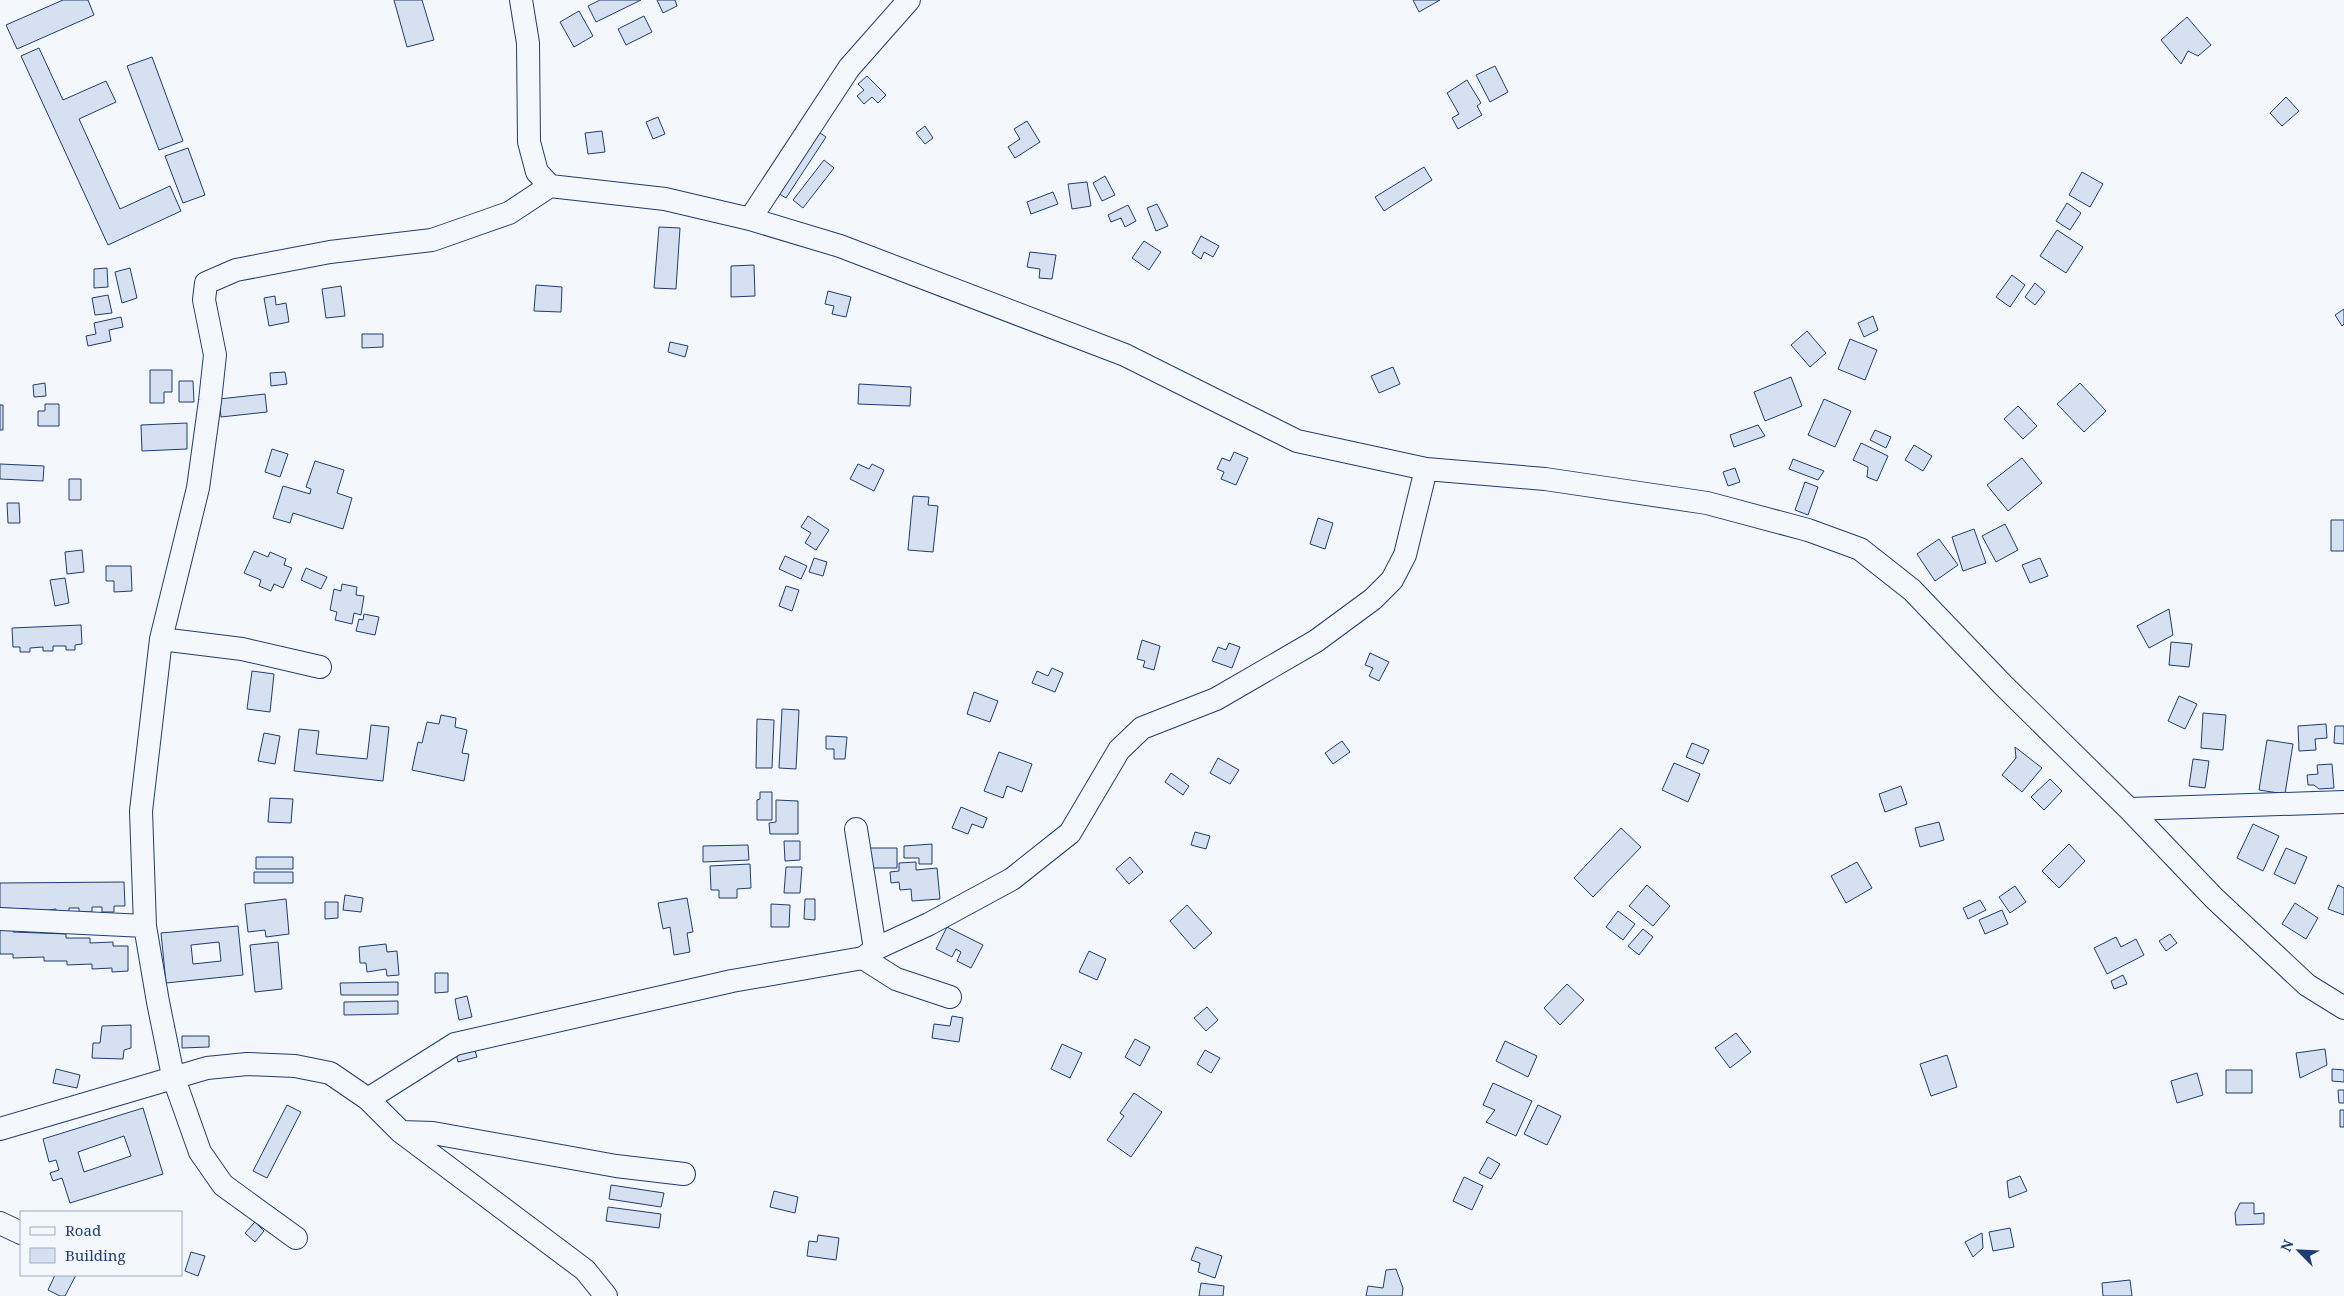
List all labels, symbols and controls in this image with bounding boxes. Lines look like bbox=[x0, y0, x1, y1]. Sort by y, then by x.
legend bbox=[20, 1211, 182, 1276]
text: Road bbox=[65, 1220, 101, 1240]
north arrow bbox=[2274, 1226, 2324, 1276]
text: N bbox=[2276, 1237, 2298, 1254]
text: Building bbox=[65, 1245, 126, 1265]

